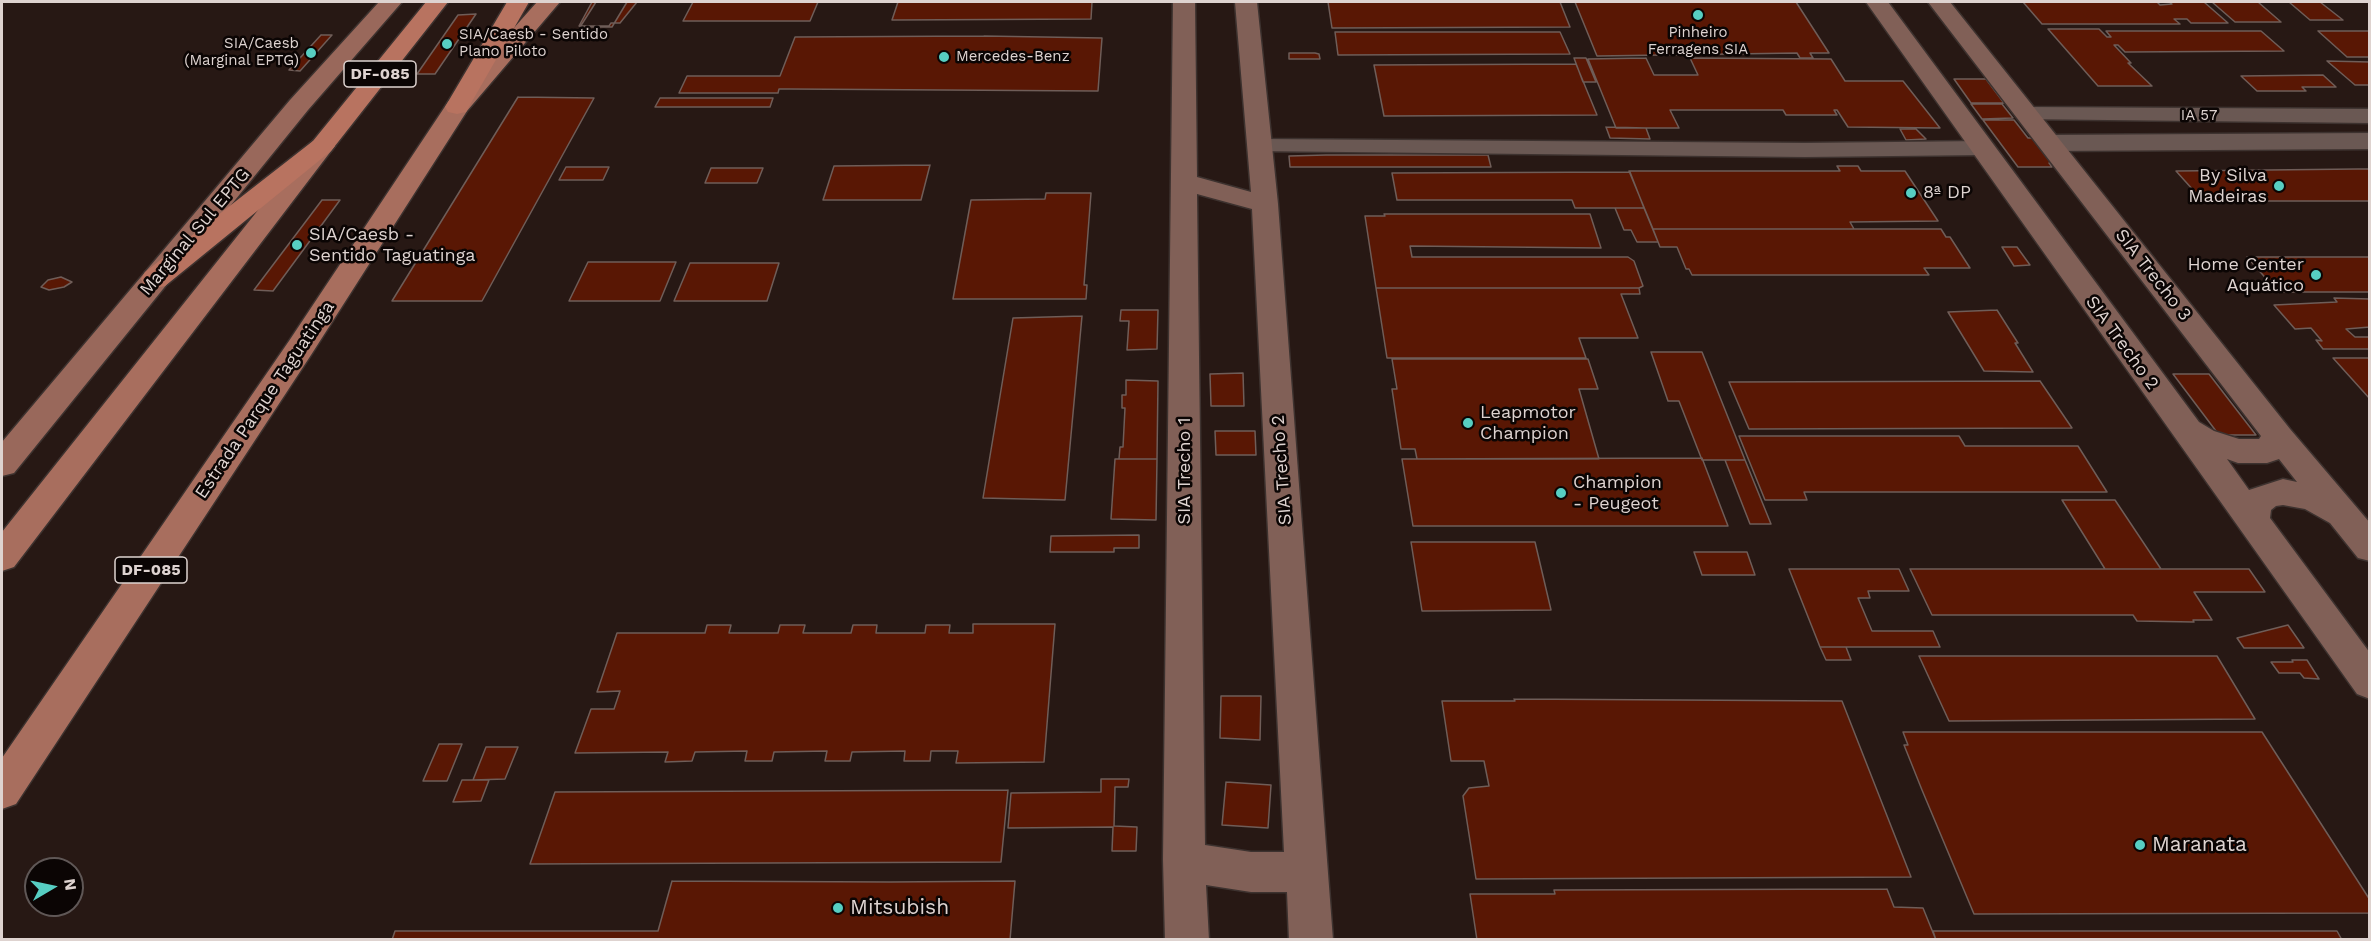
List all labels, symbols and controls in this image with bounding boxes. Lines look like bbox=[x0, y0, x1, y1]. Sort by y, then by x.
marker: Pinheiro Ferragens SIA bbox=[1691, 8, 1705, 22]
place label: Pinheiro Ferragens SIA bbox=[1648, 24, 1748, 59]
place label: SIA/Caesb - Sentido Plano Piloto bbox=[459, 26, 608, 61]
place label: SIA/Caesb (Marginal EPTG) bbox=[184, 35, 299, 70]
marker: SIA/Caesb - Sentido Plano Piloto bbox=[440, 37, 454, 51]
marker: SIA/Caesb (Marginal EPTG) bbox=[304, 46, 318, 60]
place label: Mercedes-Benz bbox=[956, 48, 1070, 66]
marker: Mercedes-Benz bbox=[937, 50, 951, 64]
road number: DF-085 bbox=[344, 61, 416, 87]
street label: IA 57 bbox=[2181, 107, 2217, 125]
street label: Marginal Sul EPTG bbox=[135, 164, 255, 300]
place label: By Silva Madeiras bbox=[2188, 165, 2267, 207]
marker: By Silva Madeiras bbox=[2272, 179, 2286, 193]
place label: 8ª DP bbox=[1923, 182, 1971, 204]
marker: 8ª DP bbox=[1904, 186, 1918, 200]
place label: SIA/Caesb - Sentido Taguatinga bbox=[309, 224, 475, 266]
street label: SIA Trecho 3 bbox=[2110, 225, 2196, 325]
marker: SIA/Caesb - Sentido Taguatinga bbox=[290, 238, 304, 252]
place label: Home Center Aquático bbox=[2187, 254, 2304, 296]
marker: Home Center Aquático bbox=[2309, 268, 2323, 282]
street label: SIA Trecho 2 bbox=[2081, 292, 2163, 394]
street label: Estrada Parque Taguatinga bbox=[191, 297, 339, 503]
place label: Leapmotor Champion bbox=[1480, 402, 1576, 444]
street label: SIA Trecho 2 bbox=[1267, 414, 1297, 526]
marker: Leapmotor Champion bbox=[1461, 416, 1475, 430]
street label: SIA Trecho 1 bbox=[1174, 417, 1196, 525]
place label: Champion - Peugeot bbox=[1573, 472, 1662, 514]
marker: Champion - Peugeot bbox=[1554, 486, 1568, 500]
road number: DF-085 bbox=[115, 557, 187, 583]
place label: Maranata bbox=[2152, 832, 2247, 858]
marker: Maranata bbox=[2133, 838, 2147, 852]
north arrow bbox=[24, 857, 84, 917]
text: N bbox=[60, 877, 81, 892]
place label: Mitsubish bbox=[850, 895, 949, 921]
marker: Mitsubish bbox=[831, 901, 845, 915]

